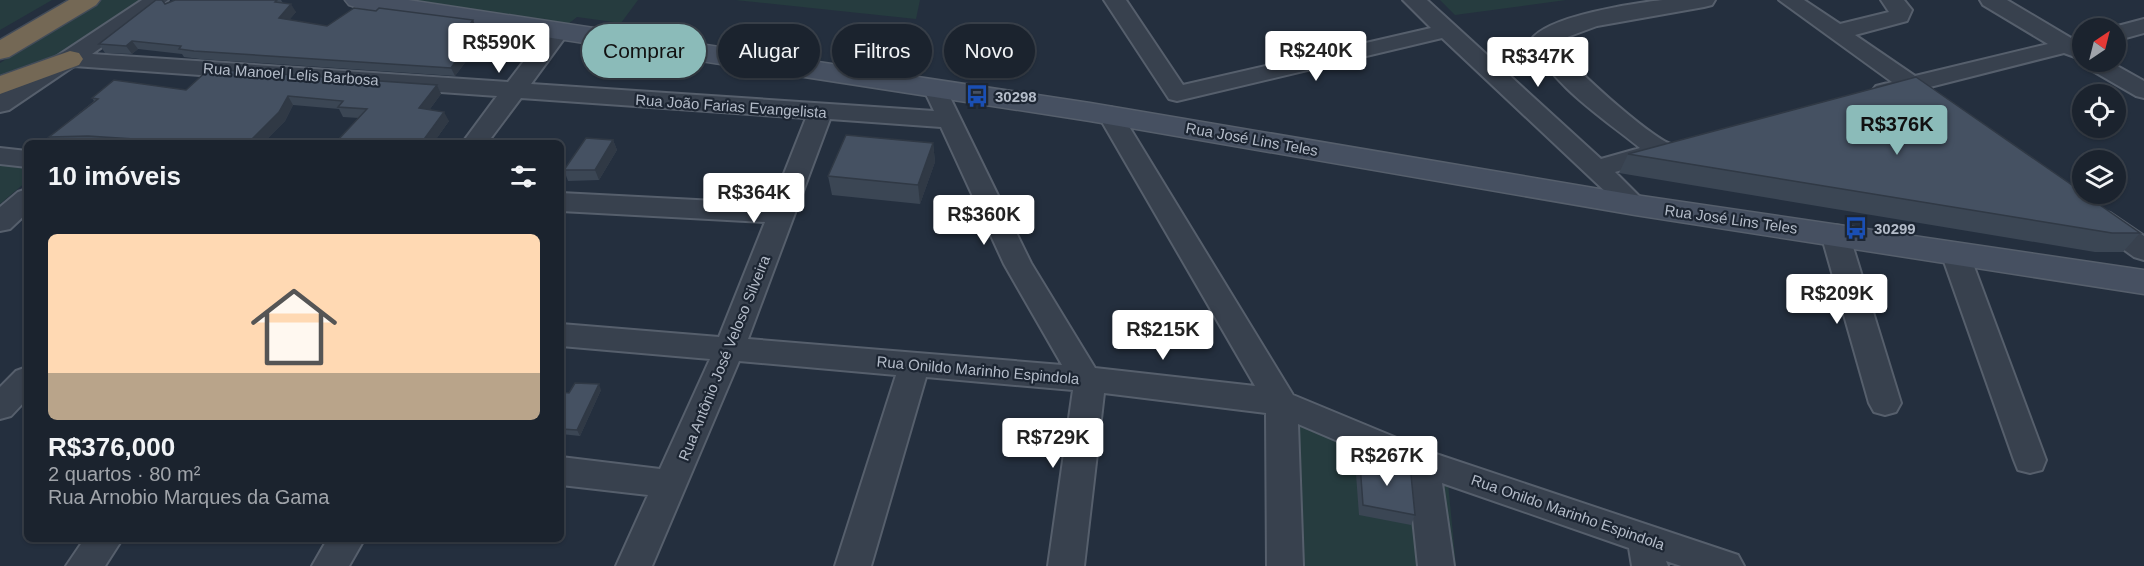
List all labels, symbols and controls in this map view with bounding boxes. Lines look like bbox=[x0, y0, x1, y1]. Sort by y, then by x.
north arrow bbox=[2072, 18, 2126, 72]
map controls bbox=[2072, 18, 2126, 204]
pin: R$590K bbox=[450, 23, 548, 74]
chip: Comprar bbox=[582, 24, 706, 78]
chip: Alugar bbox=[718, 24, 820, 78]
chip: Filtros bbox=[832, 24, 932, 78]
chip: Novo bbox=[944, 24, 1035, 78]
text: R$590K bbox=[462, 31, 536, 53]
pin: R$240K bbox=[1267, 31, 1365, 82]
pin: R$347K bbox=[1489, 37, 1587, 88]
text: R$240K bbox=[1279, 39, 1353, 61]
text: R$347K bbox=[1501, 45, 1575, 67]
street label: Rua Manoel Lelis Barbosa bbox=[203, 59, 380, 89]
bus stop icon: 30298 bbox=[964, 83, 990, 109]
button: locate bbox=[2072, 84, 2126, 138]
place label: 30298 bbox=[995, 88, 1037, 105]
street label: Rua João Farias Evangelista bbox=[635, 91, 828, 121]
pin: R$376K bbox=[1848, 105, 1946, 156]
text: R$376K bbox=[1860, 113, 1934, 135]
street label: Rua José Lins Teles bbox=[1185, 119, 1319, 159]
button: layers bbox=[2072, 150, 2126, 204]
icon: filters bbox=[507, 160, 540, 193]
text: 10 imóveis bbox=[48, 161, 181, 191]
pin: R$364K bbox=[705, 173, 803, 224]
text: R$364K bbox=[717, 181, 791, 203]
pin: R$360K bbox=[935, 195, 1033, 246]
street label: Rua José Lins Teles bbox=[1663, 201, 1799, 237]
text: R$360K bbox=[947, 203, 1021, 225]
bus stop icon: 30299 bbox=[1843, 215, 1869, 241]
place label: 30299 bbox=[1874, 220, 1916, 237]
street label: Rua Antônio José Veloso Silveira bbox=[675, 252, 773, 463]
icon: home bbox=[240, 273, 348, 381]
pin: R$209K bbox=[1788, 274, 1886, 325]
text: R$209K bbox=[1800, 282, 1874, 304]
pin: R$215K bbox=[1114, 310, 1212, 361]
text: R$215K bbox=[1126, 318, 1200, 340]
street label: Rua Onildo Marinho Espindola bbox=[876, 353, 1081, 387]
pin: R$729K bbox=[1004, 418, 1102, 469]
text: R$729K bbox=[1016, 426, 1090, 448]
text: R$376,000 bbox=[48, 432, 175, 462]
pin: R$267K bbox=[1338, 436, 1436, 487]
text: R$267K bbox=[1350, 444, 1424, 466]
text: 2 quartos · 80 m² bbox=[48, 463, 200, 485]
street label: Rua Onildo Marinho Espindola bbox=[1469, 471, 1668, 553]
text: Rua Arnobio Marques da Gama bbox=[48, 486, 329, 508]

